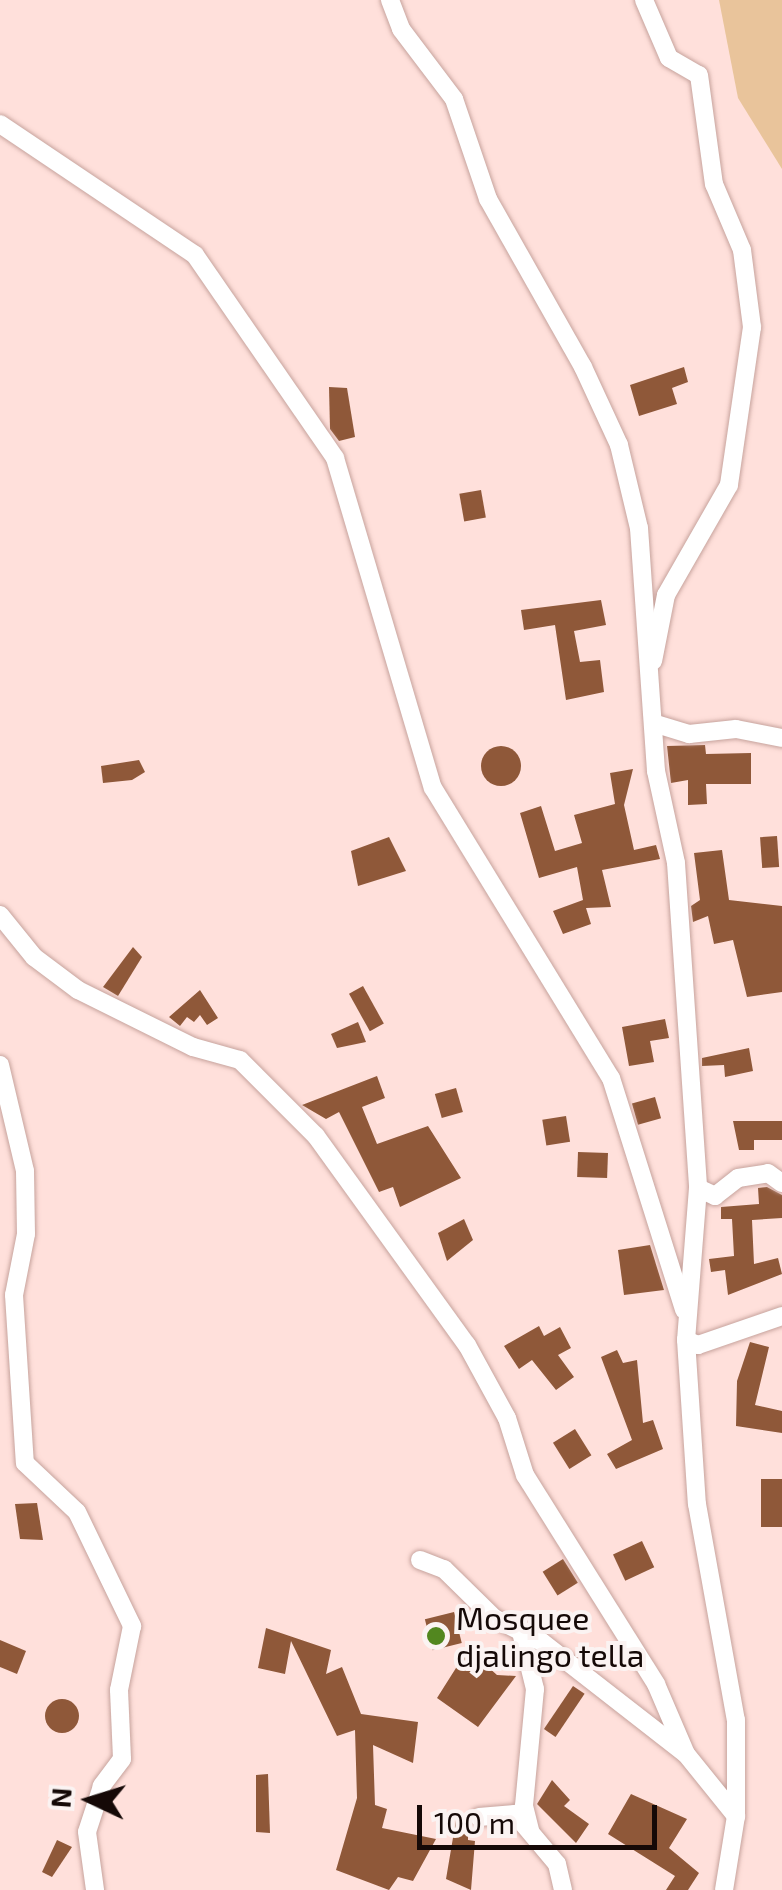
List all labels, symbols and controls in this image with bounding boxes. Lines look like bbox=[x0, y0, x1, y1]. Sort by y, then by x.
place label: Mosquee djalingo tella bbox=[456, 1599, 645, 1674]
marker: Mosquee djalingo tella bbox=[425, 1625, 447, 1647]
north arrow bbox=[40, 1750, 140, 1850]
scale bar bbox=[422, 1785, 662, 1847]
text: N bbox=[42, 1787, 78, 1809]
text: 100 m bbox=[434, 1804, 515, 1840]

